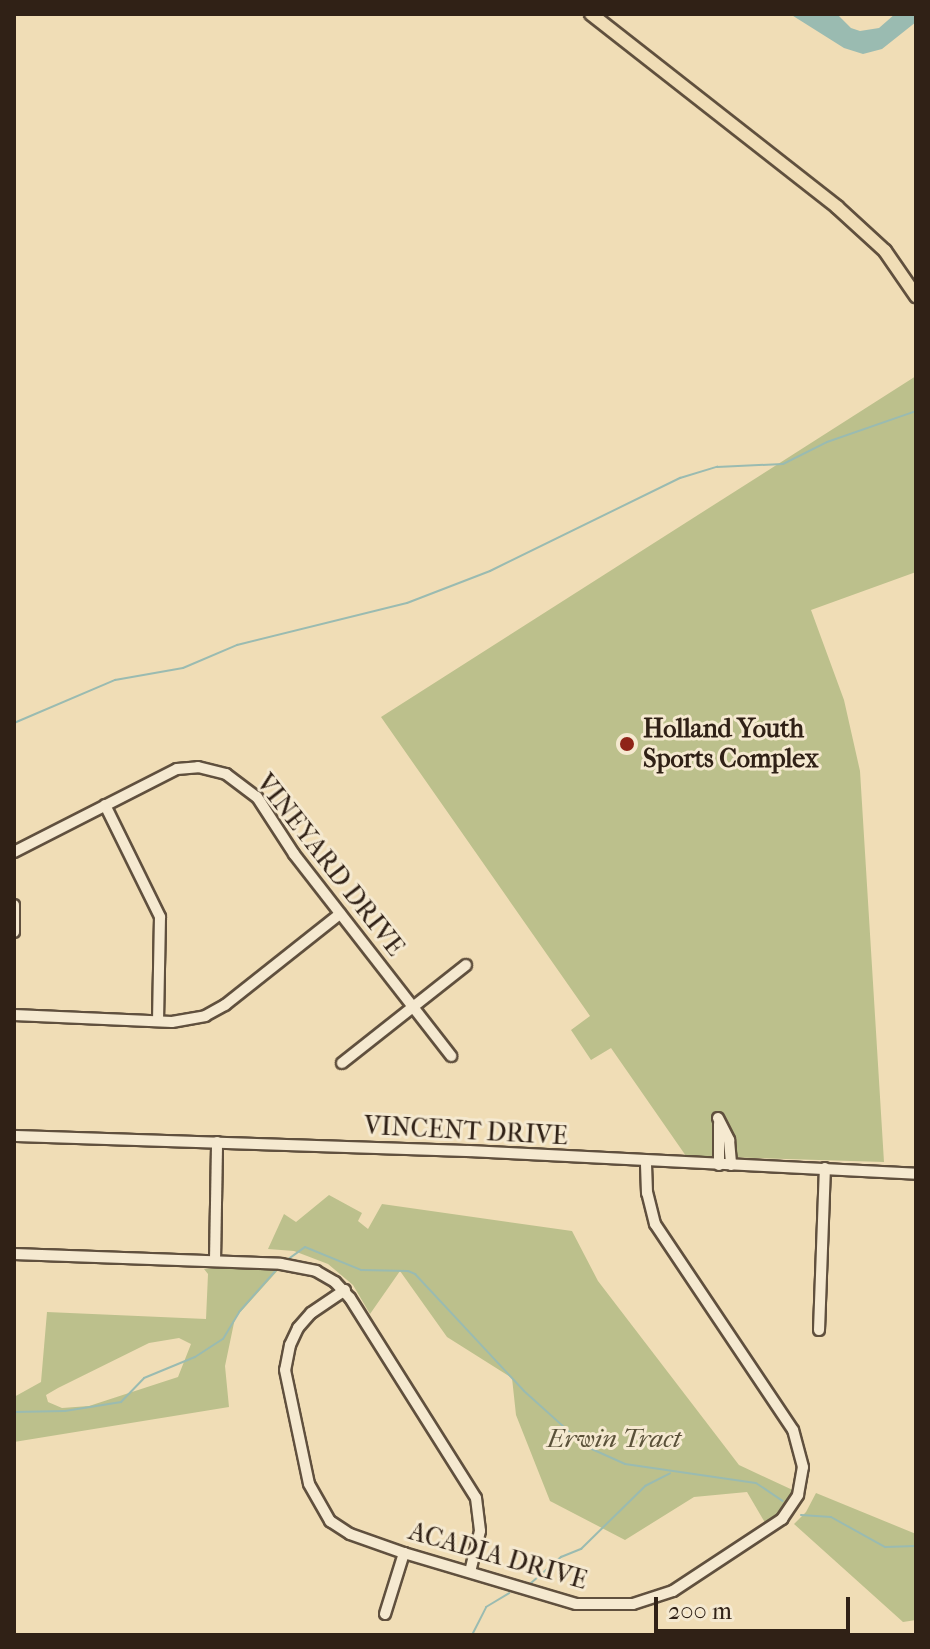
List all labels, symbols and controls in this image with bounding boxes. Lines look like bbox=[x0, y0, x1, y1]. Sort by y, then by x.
place label: Holland Youth Sports Complex bbox=[643, 713, 818, 774]
marker: Holland Youth Sports Complex bbox=[618, 735, 636, 753]
street label: VINEYARD DRIVE bbox=[249, 768, 411, 962]
street label: VINCENT DRIVE bbox=[363, 1110, 569, 1152]
park label: Erwin Tract bbox=[547, 1423, 681, 1455]
street label: ACADIA DRIVE bbox=[405, 1516, 591, 1596]
scale bar bbox=[658, 1581, 854, 1631]
text: 200 m bbox=[668, 1597, 732, 1625]

